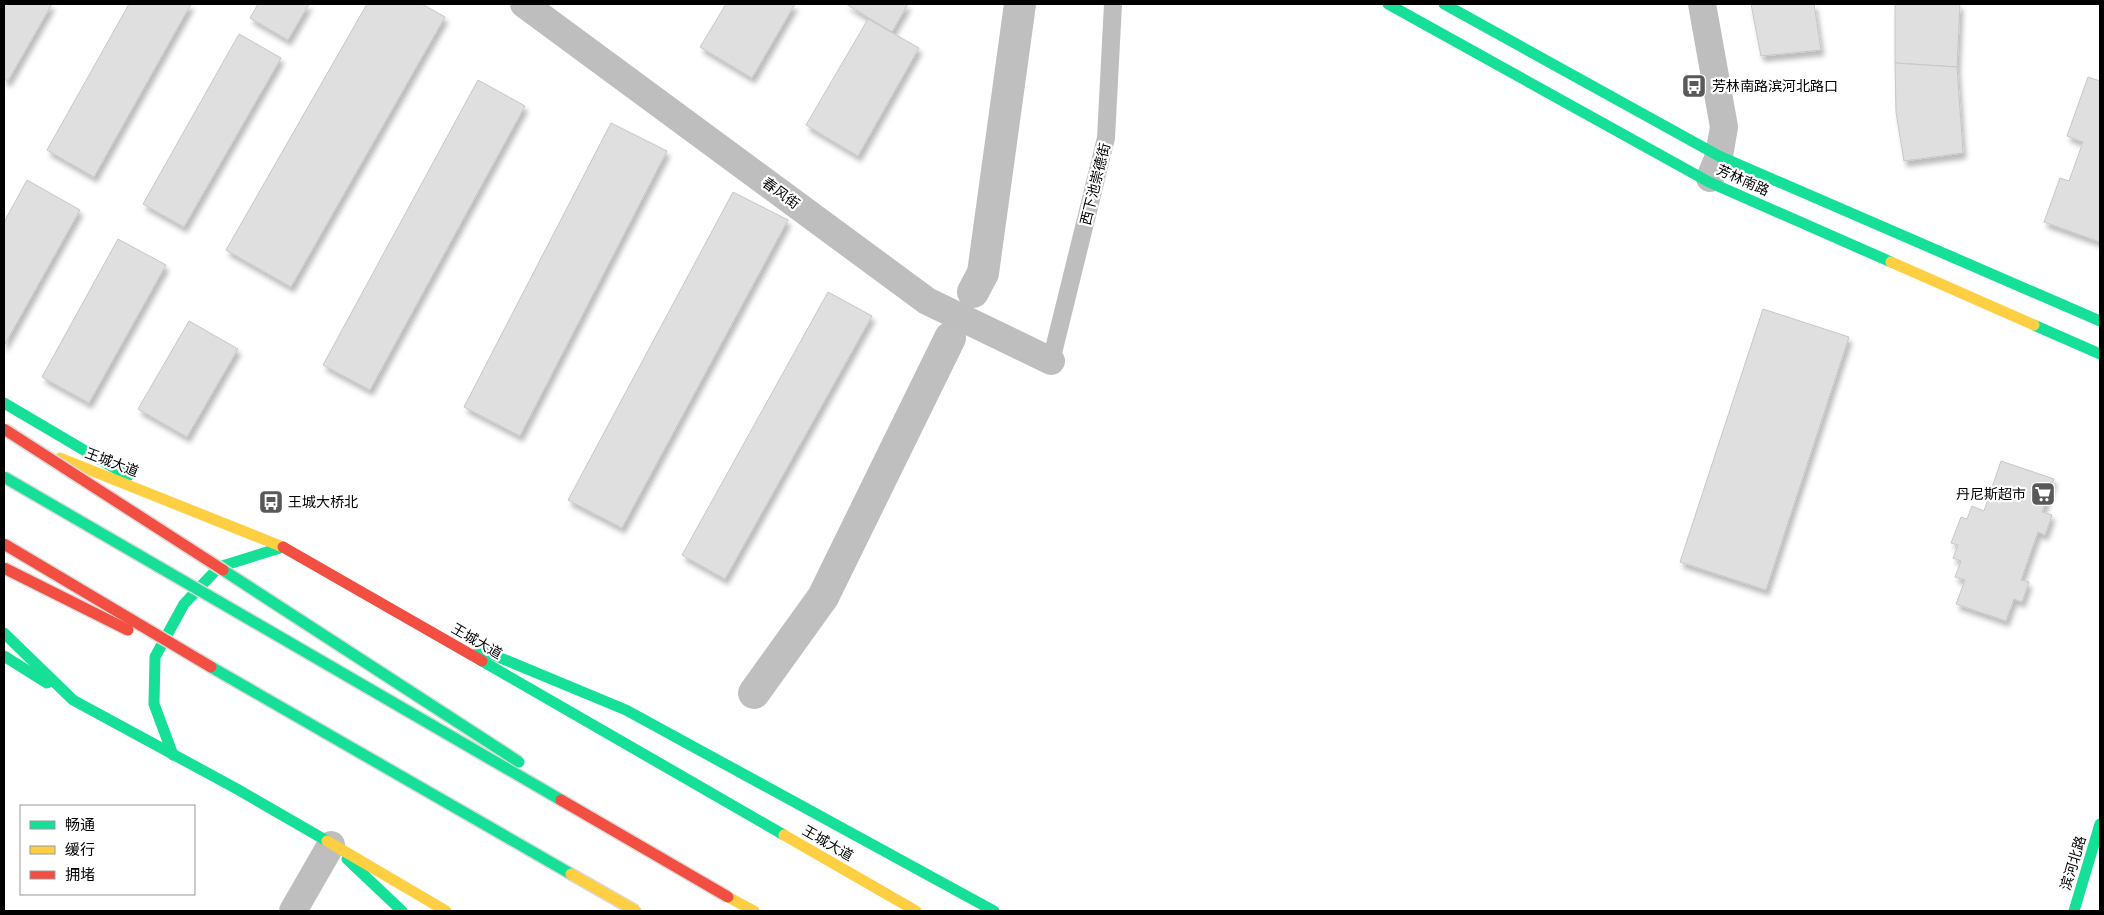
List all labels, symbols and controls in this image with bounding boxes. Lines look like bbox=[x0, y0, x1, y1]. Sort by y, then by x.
bus stop icon: 芳林南路滨河北路口 bbox=[1681, 73, 1707, 99]
place label: 芳林南路滨河北路口 bbox=[1712, 78, 1838, 94]
street label: 西下池崇德街 bbox=[1077, 141, 1113, 227]
street label: 芳林南路 bbox=[1714, 161, 1772, 199]
street label: 春风街 bbox=[759, 174, 803, 212]
street label: 王城大道 bbox=[83, 444, 141, 480]
supermarket icon: 丹尼斯超市 bbox=[2030, 481, 2056, 507]
place label: 丹尼斯超市 bbox=[1956, 486, 2026, 502]
bus stop icon: 王城大桥北 bbox=[258, 489, 284, 515]
place label: 王城大桥北 bbox=[288, 494, 358, 510]
street label: 王城大道 bbox=[449, 620, 505, 662]
legend bbox=[20, 805, 195, 895]
text: 畅通 bbox=[65, 816, 95, 834]
street label: 王城大道 bbox=[800, 822, 856, 864]
street label: 滨河北路 bbox=[2057, 834, 2089, 892]
text: 缓行 bbox=[65, 841, 95, 859]
text: 拥堵 bbox=[65, 866, 95, 884]

